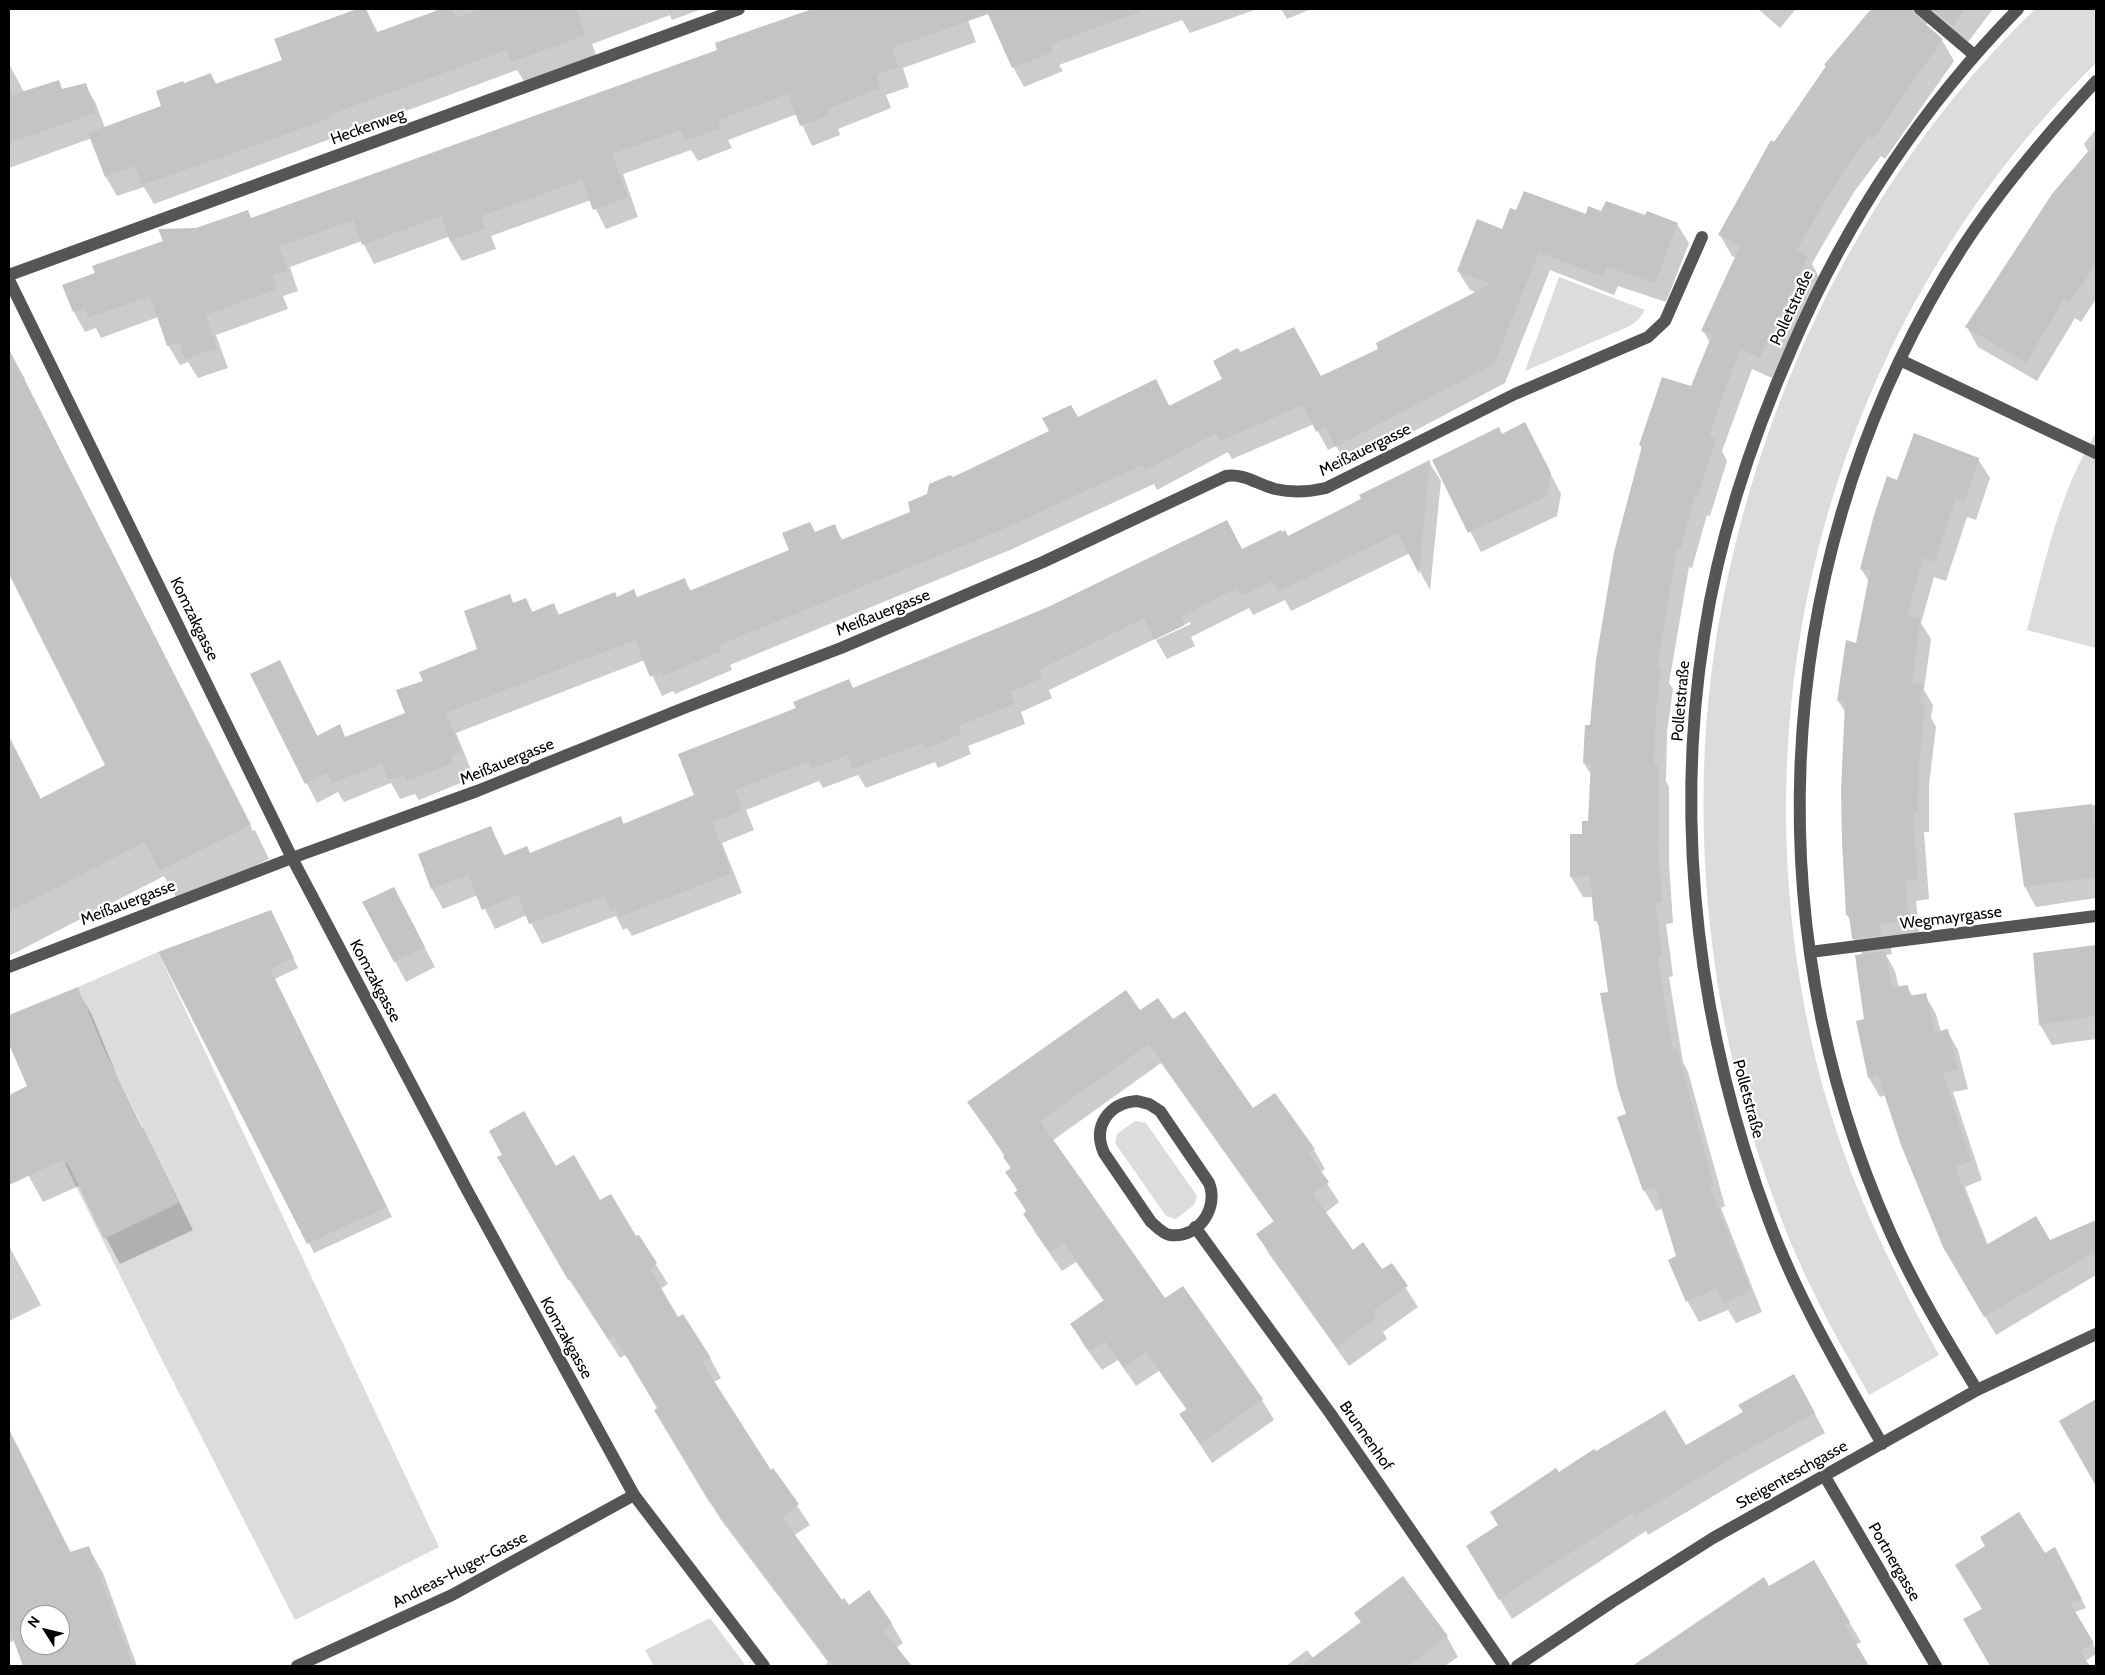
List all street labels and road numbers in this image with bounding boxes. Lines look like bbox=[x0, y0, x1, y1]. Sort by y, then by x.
street label: Heckenweg bbox=[328, 105, 408, 149]
street label: Polletstraße bbox=[1766, 267, 1818, 349]
street label: Meißauergasse bbox=[1316, 419, 1414, 481]
street label: Komzakgasse bbox=[166, 574, 222, 664]
street label: Meißauergasse bbox=[833, 585, 933, 641]
street label: Polletstraße bbox=[1668, 660, 1694, 742]
street label: Meißauergasse bbox=[457, 734, 557, 790]
street label: Meißauergasse bbox=[78, 876, 178, 930]
street label: Wegmayrgasse bbox=[1899, 902, 2003, 934]
street label: Komzakgasse bbox=[345, 937, 405, 1025]
street label: Polletstraße bbox=[1728, 1057, 1768, 1141]
street label: Komzakgasse bbox=[536, 1294, 596, 1382]
street label: Brunnenhof bbox=[1335, 1397, 1397, 1475]
street label: Steigenteschgasse bbox=[1733, 1437, 1851, 1513]
street label: Portnergasse bbox=[1864, 1519, 1924, 1605]
street label: Andreas-Huger-Gasse bbox=[389, 1528, 531, 1612]

